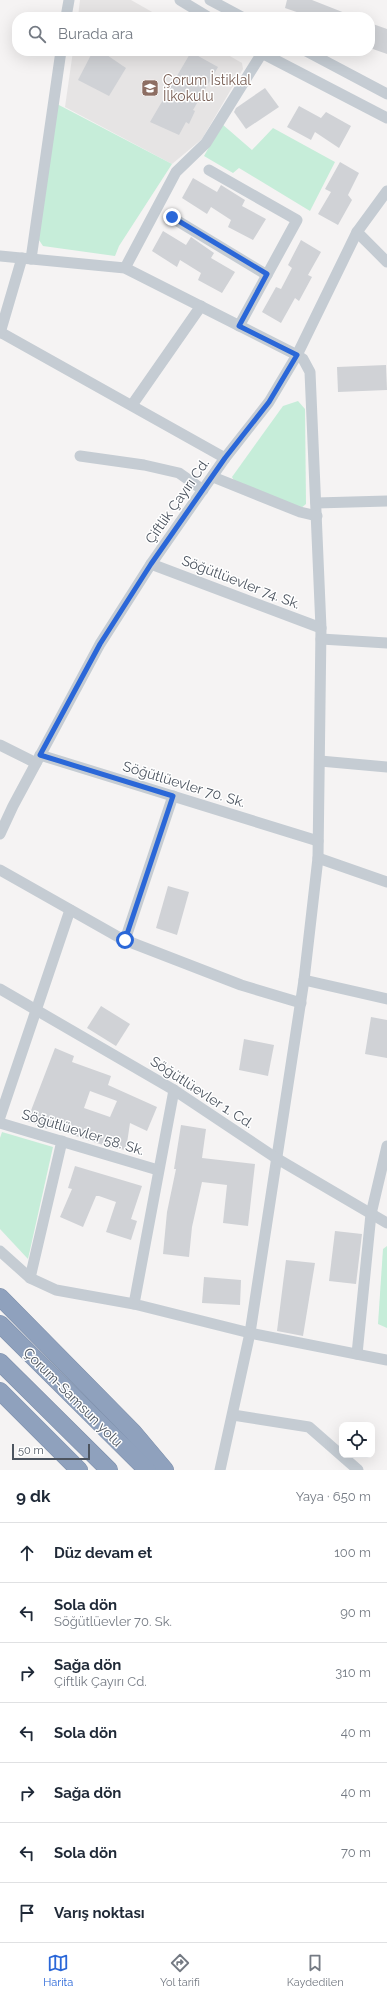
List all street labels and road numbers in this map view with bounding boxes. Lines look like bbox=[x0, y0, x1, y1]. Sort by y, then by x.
street label: Çiftlik Çayırı Cd. bbox=[142, 455, 212, 547]
street label: Söğütlüevler 74. Sk. bbox=[180, 552, 302, 612]
street label: Söğütlüevler 70. Sk. bbox=[121, 758, 247, 810]
street label: Söğütlüevler 1. Cd. bbox=[148, 1053, 256, 1131]
street label: Söğütlüevler 58. Sk. bbox=[20, 1106, 146, 1158]
street label: Çorum-Samsun yolu bbox=[20, 1344, 126, 1450]

